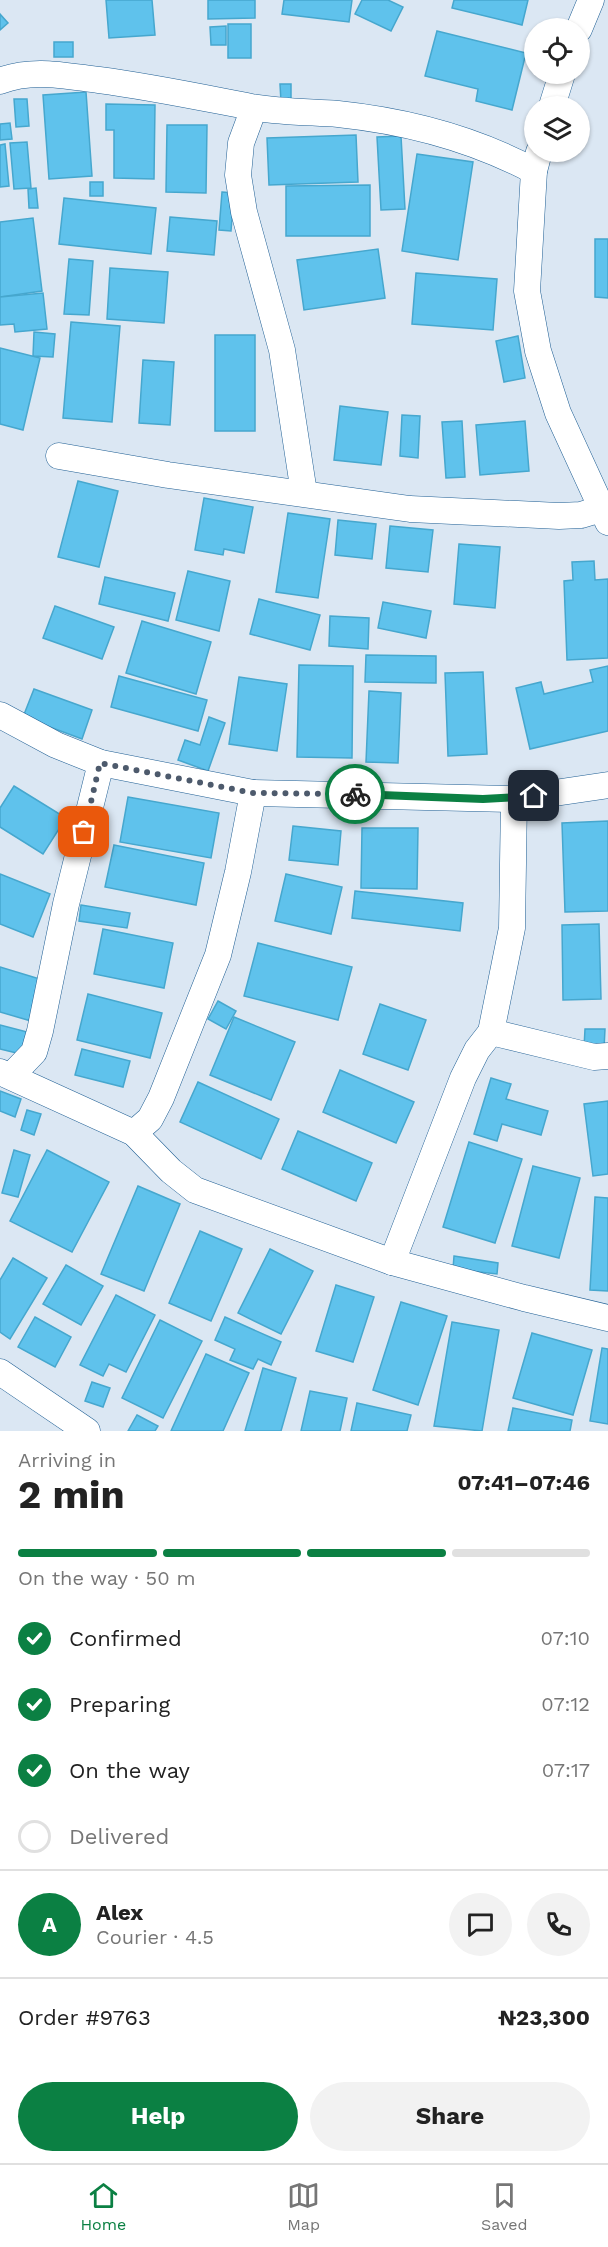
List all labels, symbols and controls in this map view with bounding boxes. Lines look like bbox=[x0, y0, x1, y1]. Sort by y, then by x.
map controls bbox=[524, 18, 590, 162]
button: locate bbox=[524, 18, 590, 84]
button: layers bbox=[524, 96, 590, 162]
courier bbox=[325, 764, 385, 824]
pin bbox=[508, 770, 559, 821]
icon: bike bbox=[339, 778, 372, 811]
icon: home bbox=[517, 779, 550, 812]
pin bbox=[58, 806, 109, 857]
icon: bag bbox=[67, 815, 100, 848]
text: Arriving in bbox=[18, 1448, 116, 1472]
text: 07:41–07:46 bbox=[457, 1470, 590, 1495]
text: 2 min bbox=[18, 1472, 125, 1517]
text: On the way · 50 m bbox=[18, 1566, 196, 1590]
icon: check bbox=[18, 1622, 51, 1655]
text: Confirmed bbox=[69, 1626, 182, 1651]
text: 07:10 bbox=[541, 1626, 590, 1650]
icon: check bbox=[18, 1688, 51, 1721]
text: Preparing bbox=[69, 1692, 170, 1717]
text: 07:12 bbox=[541, 1692, 590, 1716]
icon: check bbox=[18, 1754, 51, 1787]
text: On the way bbox=[69, 1758, 190, 1783]
text: 07:17 bbox=[542, 1758, 590, 1782]
text: Delivered bbox=[69, 1824, 169, 1849]
button: chat bbox=[449, 1893, 512, 1956]
button: phone bbox=[527, 1893, 590, 1956]
text: Alex bbox=[96, 1900, 143, 1925]
text: A bbox=[42, 1912, 57, 1937]
text: Courier · 4.5 bbox=[96, 1925, 214, 1949]
text: Order #9763 bbox=[18, 2005, 151, 2030]
text: ₦23,300 bbox=[498, 2005, 590, 2030]
button: Help bbox=[18, 2082, 298, 2151]
button: Share bbox=[310, 2082, 590, 2151]
tab: Home bbox=[80, 2179, 126, 2234]
tab: Map bbox=[287, 2179, 320, 2234]
tab: Saved bbox=[481, 2179, 528, 2234]

